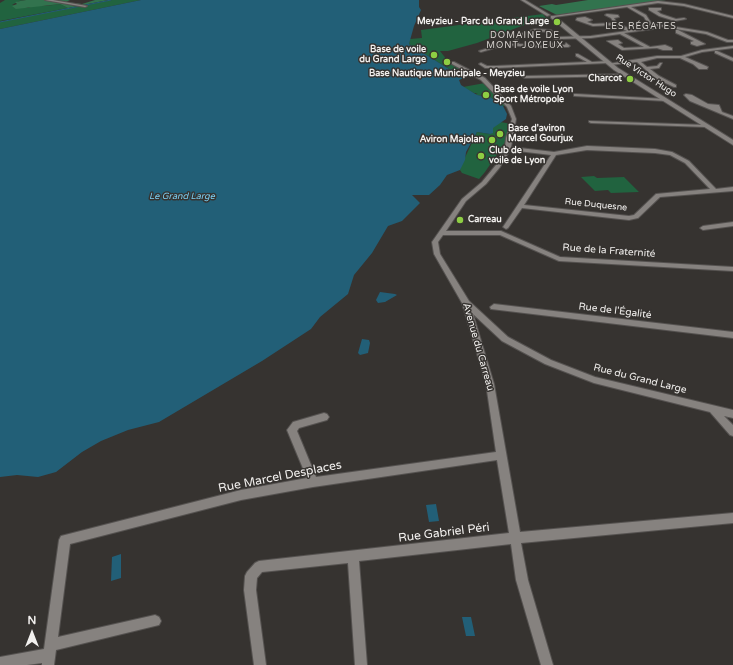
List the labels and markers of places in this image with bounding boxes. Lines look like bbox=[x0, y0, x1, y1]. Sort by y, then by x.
place label: Meyzieu - Parc du Grand Large bbox=[417, 17, 549, 27]
marker: Meyzieu - Parc du Grand Large bbox=[552, 17, 562, 27]
place label: Base de voile du Grand Large bbox=[359, 45, 426, 66]
marker: Base de voile du Grand Large bbox=[429, 50, 439, 60]
marker: Base Nautique Municipale - Meyzieu bbox=[442, 57, 452, 67]
place label: Base Nautique Municipale - Meyzieu bbox=[369, 69, 525, 79]
place label: Charcot bbox=[588, 74, 622, 84]
marker: Charcot bbox=[625, 74, 635, 84]
place label: Base de voile Lyon Sport Métropole bbox=[494, 85, 573, 106]
marker: Base de voile Lyon Sport Métropole bbox=[481, 90, 491, 100]
place label: Base d'aviron Marcel Gourjux bbox=[508, 124, 573, 145]
marker: Base d'aviron Marcel Gourjux bbox=[495, 129, 505, 139]
place label: Aviron Majolan bbox=[420, 135, 484, 145]
marker: Aviron Majolan bbox=[487, 135, 497, 145]
place label: Club de voile de Lyon bbox=[489, 146, 545, 167]
marker: Club de voile de Lyon bbox=[476, 151, 486, 161]
marker: Carreau bbox=[455, 215, 465, 225]
place label: Carreau bbox=[468, 215, 502, 225]

